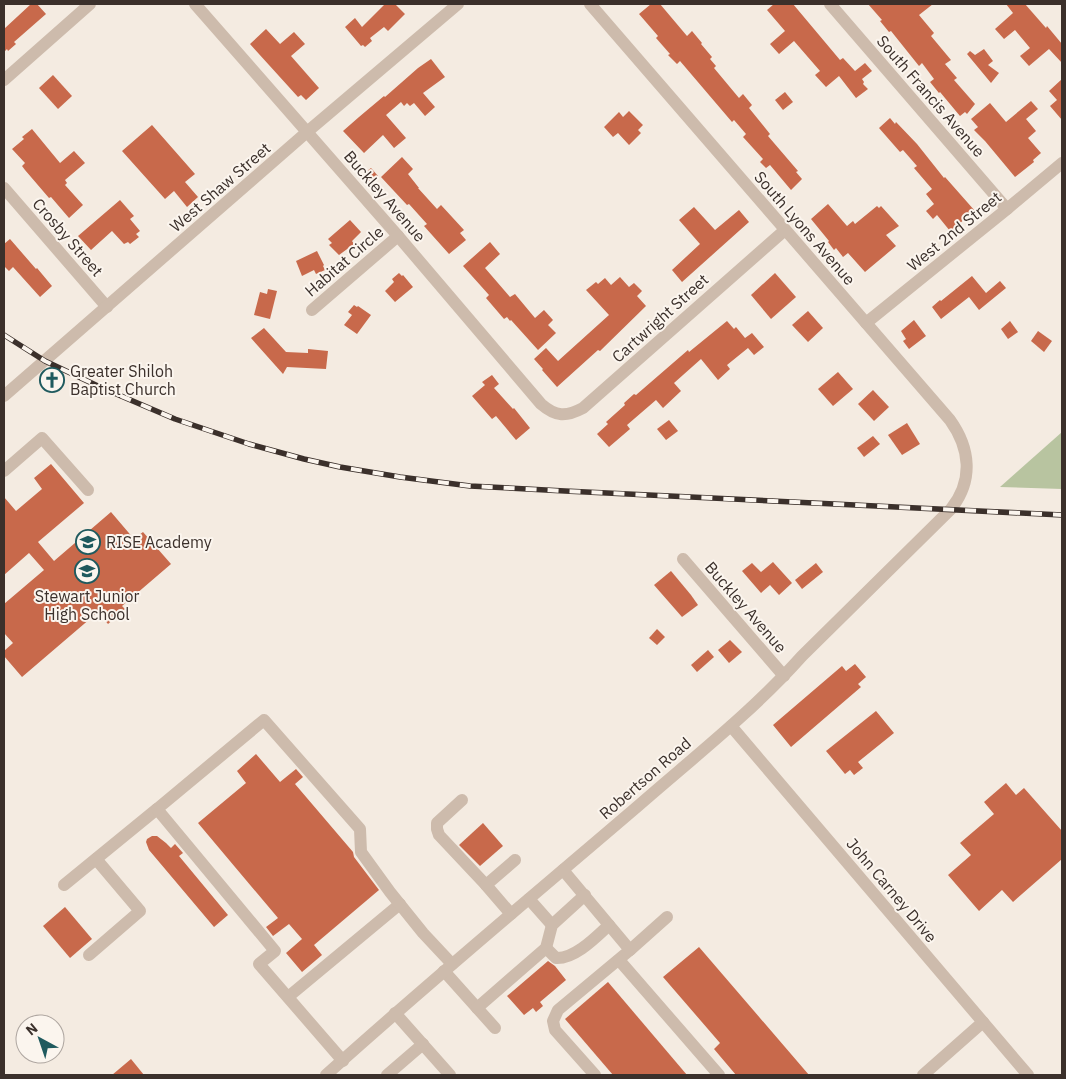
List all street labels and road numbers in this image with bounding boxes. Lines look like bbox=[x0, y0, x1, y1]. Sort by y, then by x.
street label: South Francis Avenue bbox=[873, 31, 990, 161]
street label: West Shaw Street bbox=[166, 138, 274, 236]
street label: Buckley Avenue bbox=[340, 146, 430, 246]
street label: South Lyons Avenue bbox=[750, 167, 860, 289]
street label: West 2nd Street bbox=[903, 187, 1005, 275]
street label: Crosby Street bbox=[29, 194, 107, 280]
street label: Habitat Circle bbox=[301, 221, 388, 301]
street label: Cartwright Street bbox=[608, 269, 712, 367]
street label: Buckley Avenue bbox=[701, 557, 791, 657]
street label: Robertson Road bbox=[595, 733, 695, 823]
street label: John Carney Drive bbox=[843, 834, 942, 946]

